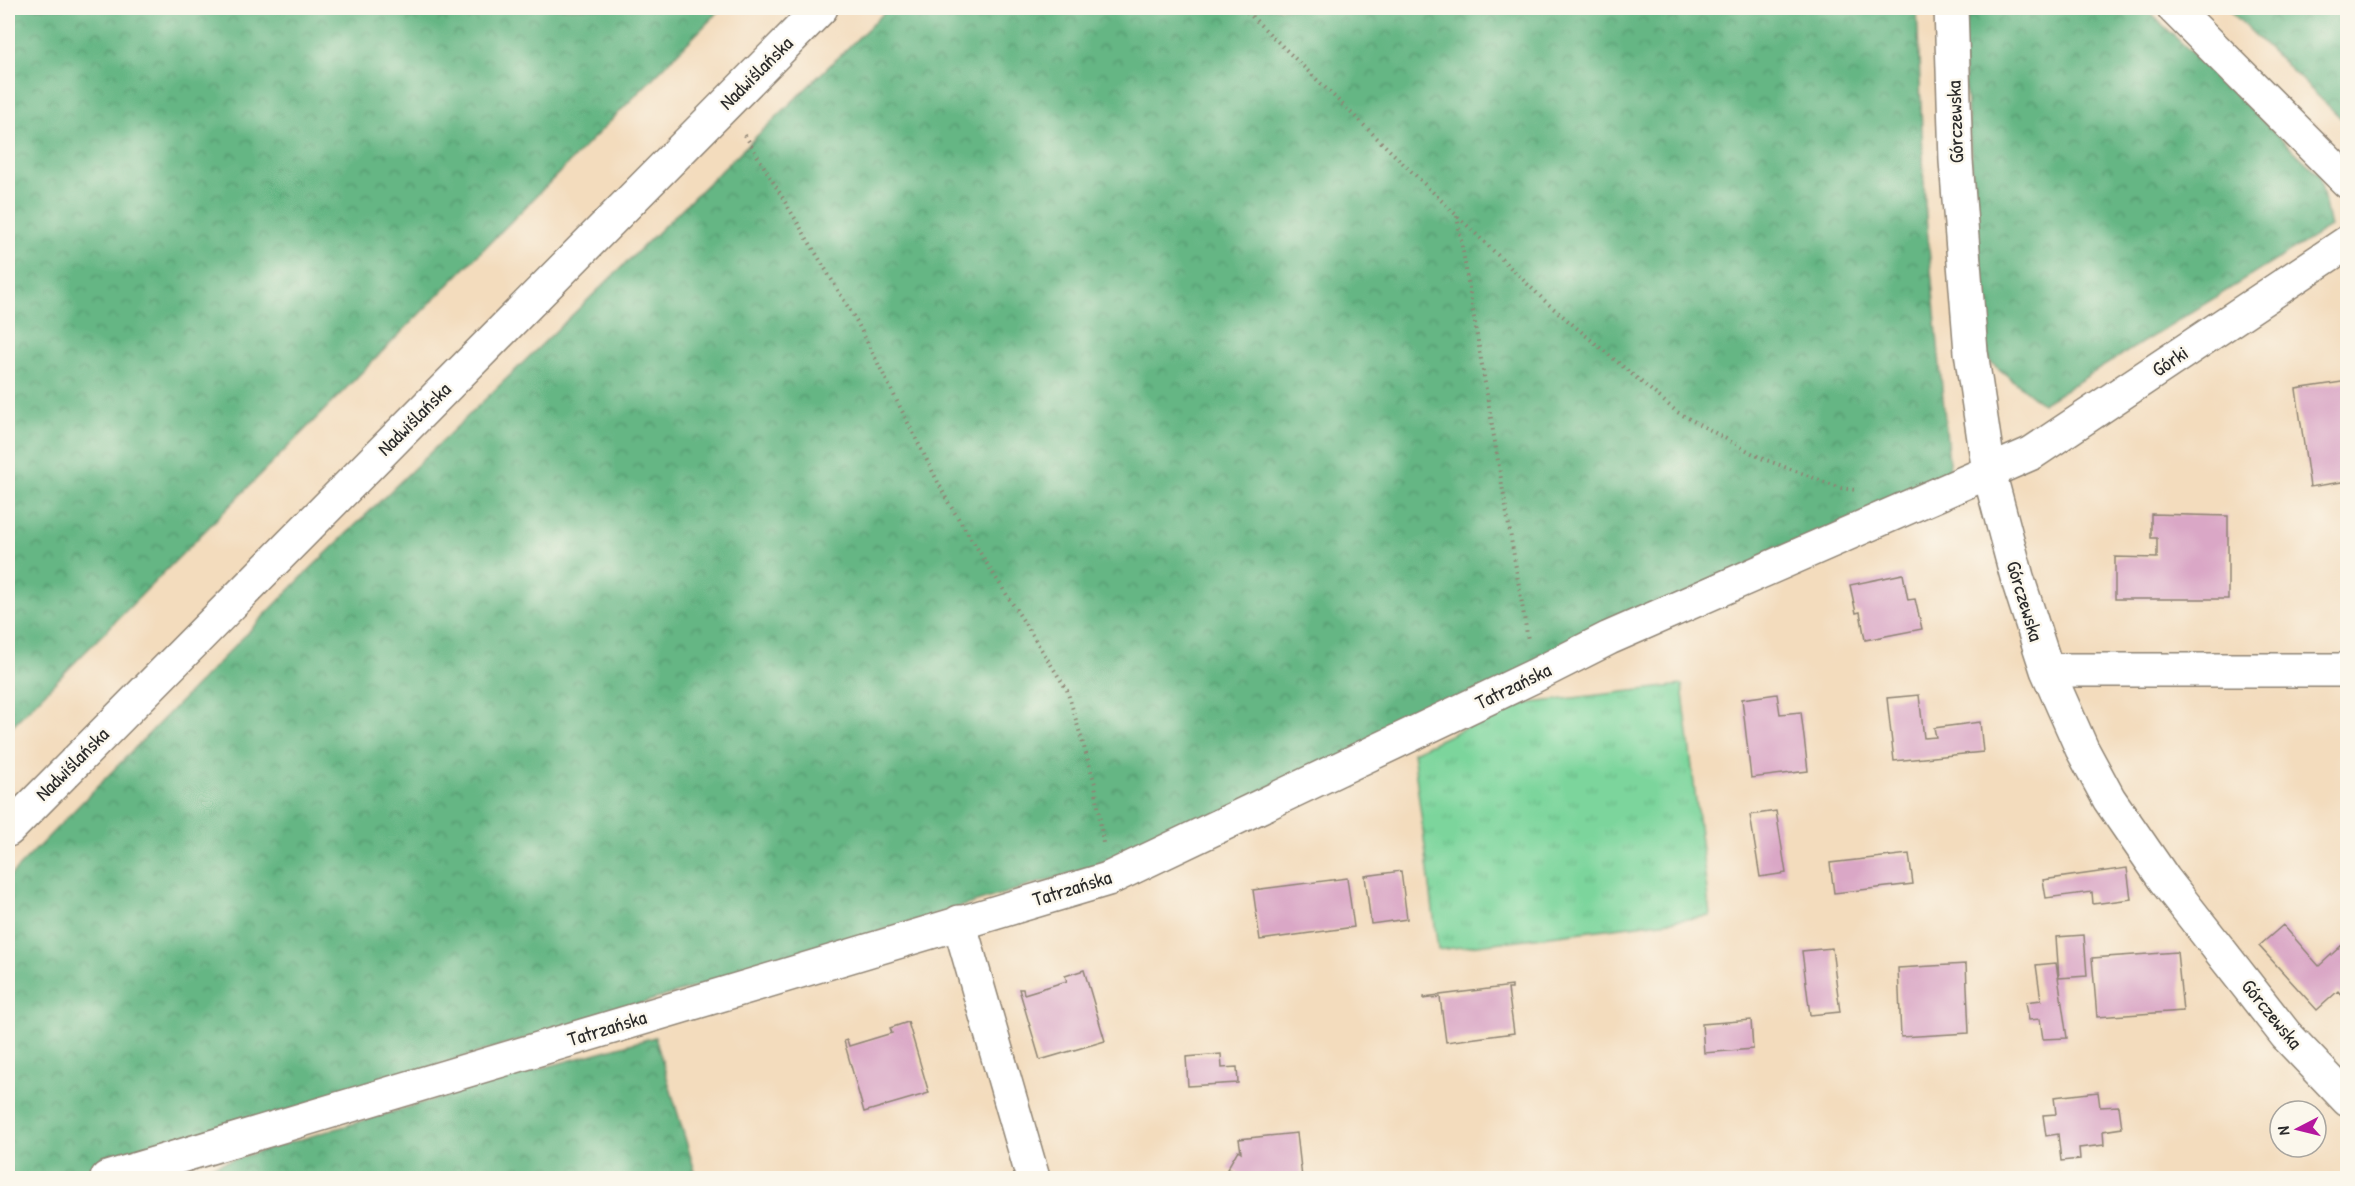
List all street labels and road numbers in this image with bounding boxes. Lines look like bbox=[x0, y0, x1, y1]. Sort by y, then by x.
street label: Nadwiślańska bbox=[713, 30, 798, 115]
street label: Górczewska bbox=[1940, 80, 1969, 164]
street label: Górki bbox=[2146, 339, 2193, 382]
street label: Nadwiślańska bbox=[371, 376, 456, 461]
street label: Górczewska bbox=[2000, 557, 2051, 645]
street label: Tatrzańska bbox=[1470, 656, 1555, 715]
street label: Nadwiślańska bbox=[29, 721, 114, 806]
street label: Tatrzańska bbox=[1029, 863, 1115, 912]
street label: Górczewska bbox=[2236, 973, 2309, 1054]
street label: Tatrzańska bbox=[564, 1003, 650, 1052]

